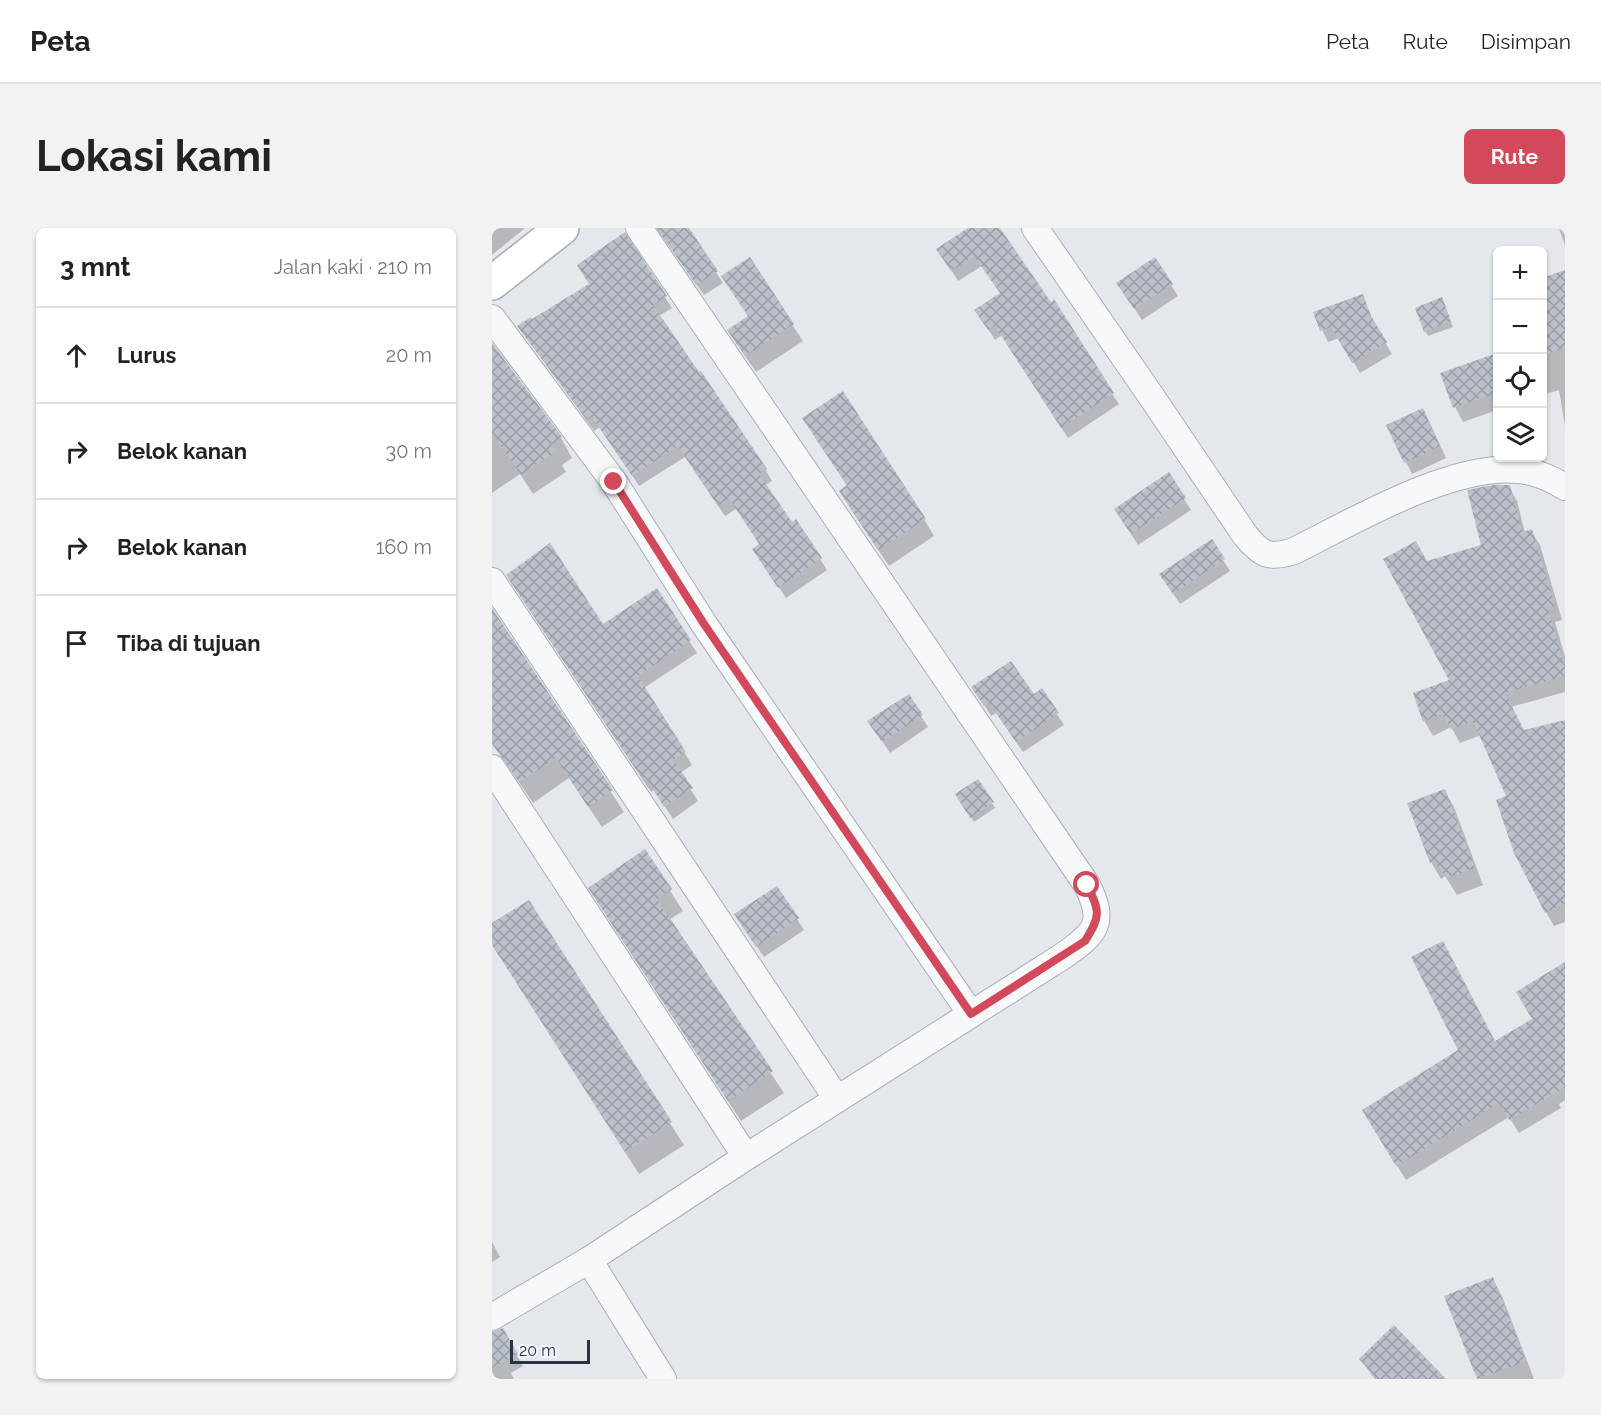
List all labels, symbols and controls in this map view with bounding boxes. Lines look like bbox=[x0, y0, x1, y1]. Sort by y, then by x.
text: Peta bbox=[30, 25, 91, 58]
text: Peta bbox=[1326, 29, 1370, 54]
text: Rute bbox=[1403, 29, 1448, 54]
text: Disimpan bbox=[1481, 29, 1571, 54]
button: Rute bbox=[1464, 129, 1565, 184]
text: Lokasi kami bbox=[36, 132, 272, 181]
map controls bbox=[1493, 246, 1547, 462]
button: + bbox=[1493, 246, 1547, 300]
text: 3 mnt bbox=[60, 252, 131, 282]
text: Jalan kaki · 210 m bbox=[273, 255, 432, 279]
button: − bbox=[1493, 300, 1547, 354]
icon: ahead bbox=[60, 339, 93, 372]
text: Lurus bbox=[117, 342, 176, 368]
text: 20 m bbox=[386, 343, 432, 367]
button: locate bbox=[1493, 354, 1547, 408]
button: layers bbox=[1493, 408, 1547, 462]
icon: right bbox=[60, 435, 93, 468]
text: Belok kanan bbox=[117, 438, 247, 464]
text: 30 m bbox=[386, 439, 432, 463]
route end bbox=[600, 468, 626, 494]
icon: right bbox=[60, 531, 93, 564]
text: Belok kanan bbox=[117, 534, 247, 560]
text: 160 m bbox=[376, 535, 432, 559]
icon: arrive bbox=[60, 627, 93, 660]
text: Tiba di tujuan bbox=[117, 630, 260, 656]
route start bbox=[1073, 871, 1099, 897]
scale bar bbox=[510, 1337, 590, 1364]
text: 20 m bbox=[519, 1341, 556, 1360]

